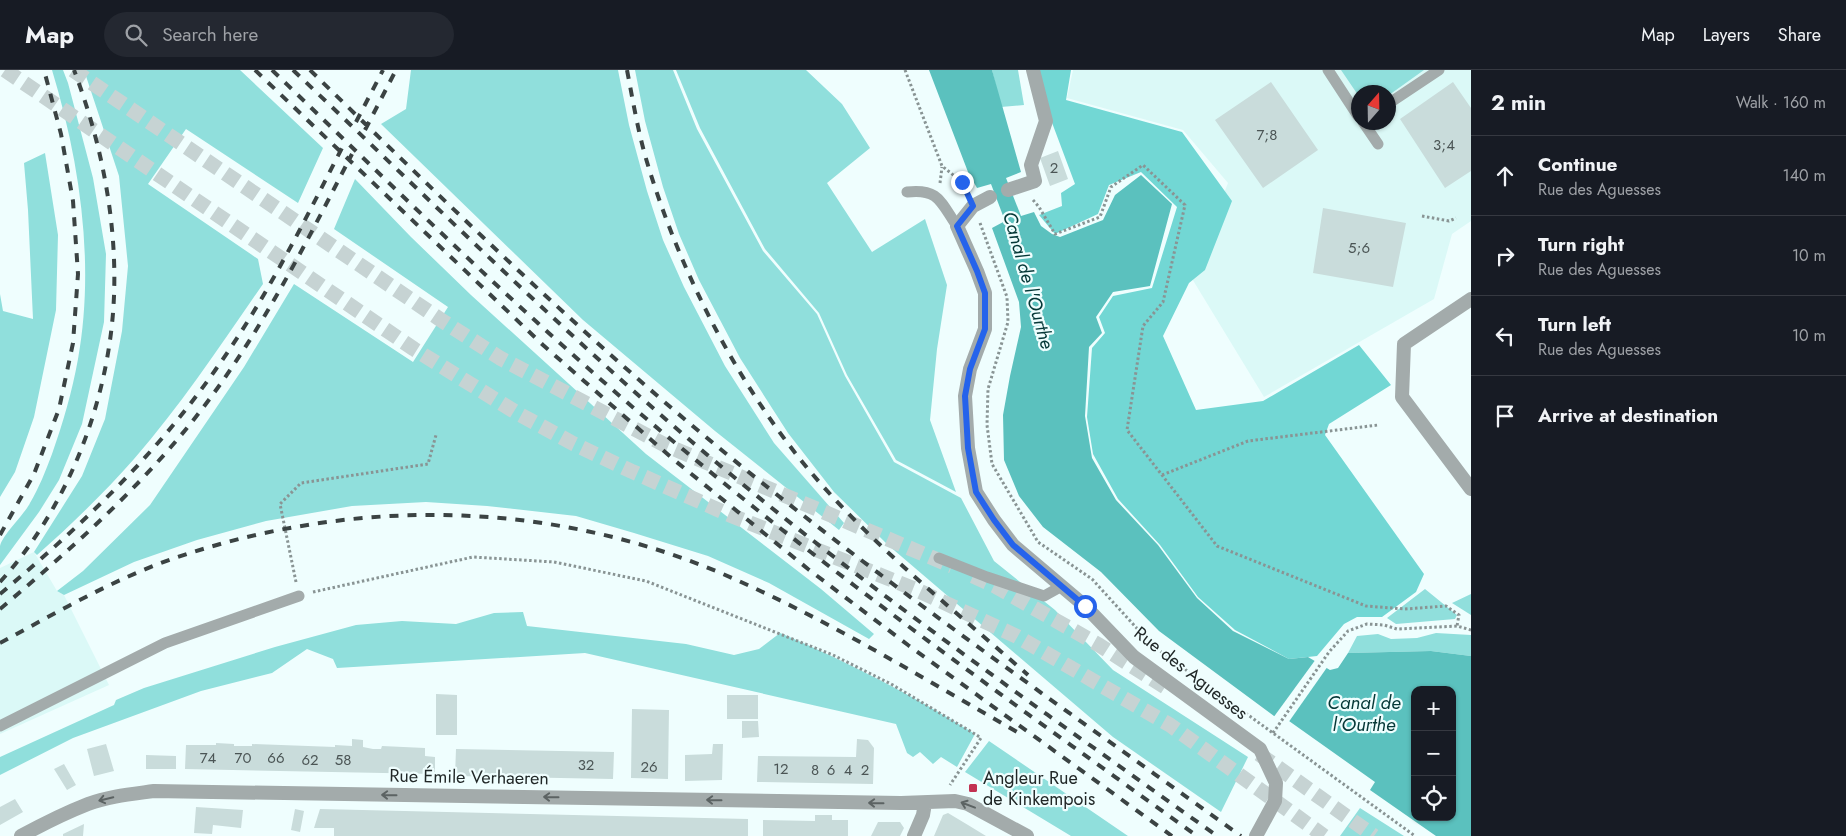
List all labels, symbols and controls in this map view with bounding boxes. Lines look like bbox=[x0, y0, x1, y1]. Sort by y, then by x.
search box bbox=[104, 12, 454, 57]
text: Map bbox=[25, 17, 74, 52]
icon: search bbox=[122, 21, 150, 49]
text: Search here bbox=[162, 21, 258, 48]
text: Map bbox=[1641, 22, 1675, 48]
text: Layers bbox=[1703, 22, 1750, 48]
text: Share bbox=[1778, 22, 1821, 48]
north arrow bbox=[1351, 85, 1396, 130]
text: 2 min bbox=[1491, 88, 1546, 118]
text: Walk · 160 m bbox=[1736, 91, 1826, 114]
house number: 7;8 bbox=[1256, 124, 1278, 146]
house number: 3;4 bbox=[1433, 134, 1455, 156]
text: Continue bbox=[1538, 151, 1617, 178]
house number: 2 bbox=[1050, 157, 1058, 179]
icon: ahead bbox=[1491, 162, 1519, 190]
text: 140 m bbox=[1783, 164, 1826, 187]
route end bbox=[951, 171, 974, 194]
text: Rue des Aguesses bbox=[1538, 178, 1661, 201]
water label: Canal de l'Ourthe bbox=[996, 208, 1061, 353]
text: Turn right bbox=[1538, 231, 1624, 258]
house number: 5;6 bbox=[1348, 237, 1370, 259]
icon: right bbox=[1491, 242, 1519, 270]
text: 10 m bbox=[1792, 244, 1826, 267]
text: Rue des Aguesses bbox=[1538, 258, 1661, 281]
text: Turn left bbox=[1538, 311, 1611, 338]
icon: left bbox=[1491, 322, 1519, 350]
text: 10 m bbox=[1792, 324, 1826, 347]
text: Rue des Aguesses bbox=[1538, 338, 1661, 361]
icon: arrive bbox=[1491, 402, 1519, 430]
text: Arrive at destination bbox=[1538, 402, 1718, 429]
route start bbox=[1074, 595, 1097, 618]
street label: Rue des Aguesses bbox=[1129, 620, 1253, 726]
map controls bbox=[1411, 686, 1456, 821]
button: + bbox=[1411, 686, 1456, 731]
water label: Canal de l'Ourthe bbox=[1327, 689, 1401, 738]
button: − bbox=[1411, 731, 1456, 776]
house number: 74 bbox=[200, 747, 217, 769]
house number: 70 bbox=[235, 747, 251, 769]
house number: 66 bbox=[267, 747, 285, 769]
house number: 62 bbox=[301, 749, 319, 771]
house number: 58 bbox=[335, 749, 351, 771]
house number: 32 bbox=[578, 754, 594, 776]
house number: 26 bbox=[640, 756, 658, 778]
house number: 12 bbox=[773, 758, 789, 780]
house number: 8 bbox=[811, 759, 819, 781]
house number: 6 bbox=[827, 759, 835, 781]
house number: 4 bbox=[844, 759, 853, 781]
house number: 2 bbox=[861, 759, 869, 781]
street label: Rue Émile Verhaeren bbox=[389, 763, 549, 791]
place label: Angleur Rue de Kinkempois bbox=[983, 765, 1095, 812]
button: locate bbox=[1411, 776, 1456, 821]
marker: Angleur Rue de Kinkempois bbox=[967, 782, 979, 794]
one-way arrow bbox=[381, 790, 397, 799]
one-way arrow bbox=[543, 792, 560, 802]
one-way arrow bbox=[99, 795, 115, 804]
one-way arrow bbox=[706, 795, 722, 805]
one-way arrow bbox=[868, 798, 884, 808]
one-way arrow bbox=[961, 800, 976, 809]

